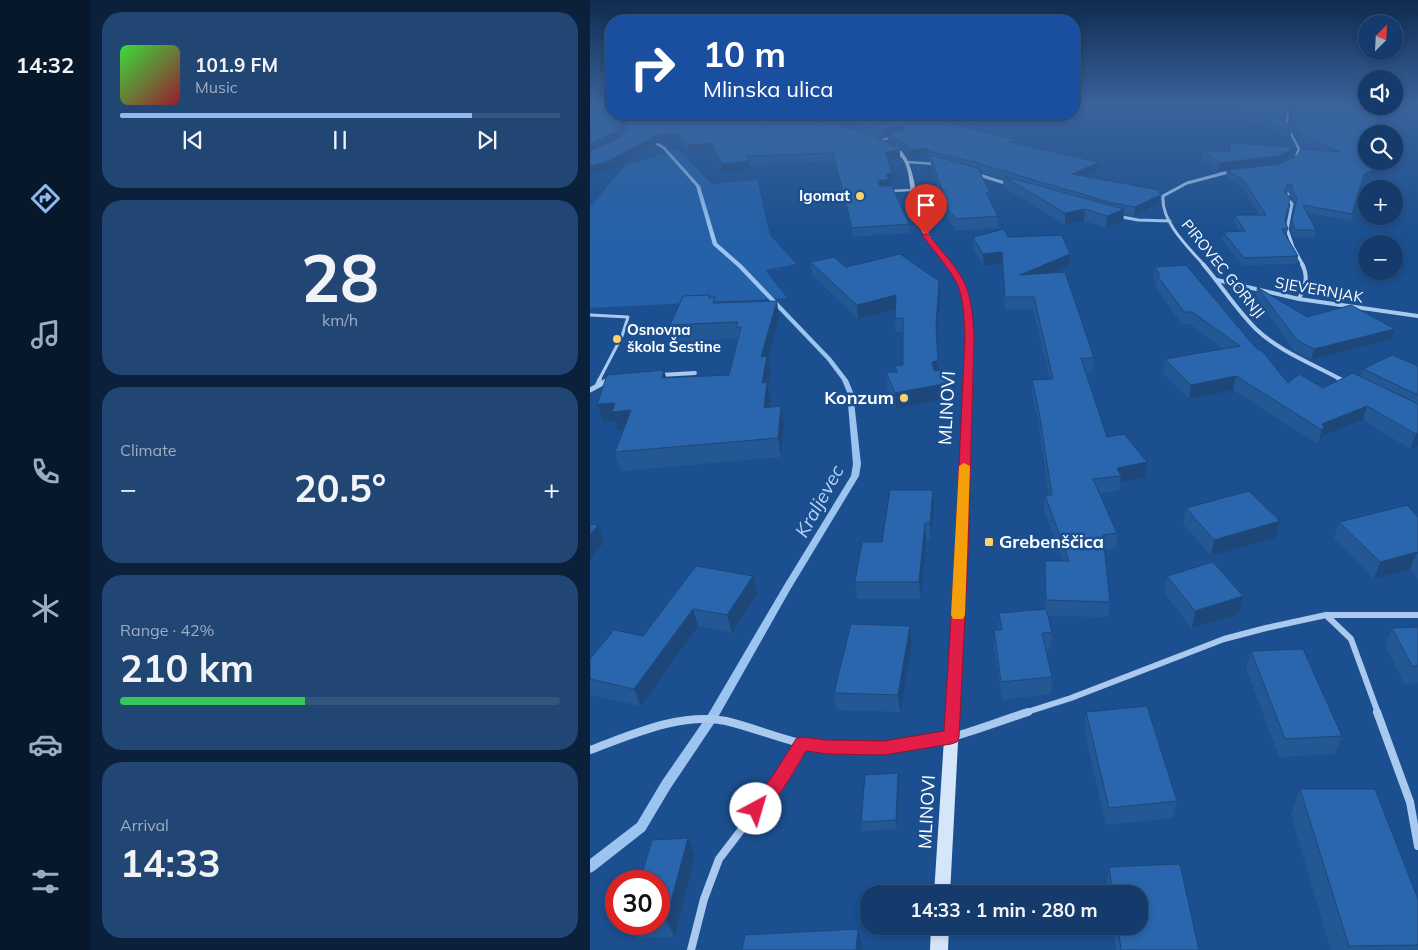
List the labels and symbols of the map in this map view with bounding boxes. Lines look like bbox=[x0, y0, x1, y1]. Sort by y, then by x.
north arrow bbox=[1358, 15, 1402, 60]
pin bbox=[905, 184, 947, 235]
place label: Igomat bbox=[799, 186, 850, 205]
marker: Igomat bbox=[854, 190, 866, 202]
street label: PIROVEC GORNJI bbox=[1178, 215, 1269, 322]
street label: SJEVERNJAK bbox=[1274, 272, 1365, 307]
place label: Osnovna škola Šestine bbox=[627, 320, 721, 356]
marker: Osnovna škola Šestine bbox=[611, 333, 623, 345]
street label: MLINOVI bbox=[933, 370, 960, 446]
place label: Konzum bbox=[824, 386, 894, 409]
marker: Konzum bbox=[898, 392, 910, 404]
water label: Kraljevec bbox=[789, 460, 849, 541]
place label: Grebenščica bbox=[999, 530, 1104, 553]
marker: Grebenščica bbox=[983, 536, 995, 548]
street label: MLINOVI bbox=[913, 774, 940, 850]
position arrow bbox=[729, 782, 781, 834]
speed limit sign: 30 bbox=[605, 870, 670, 935]

